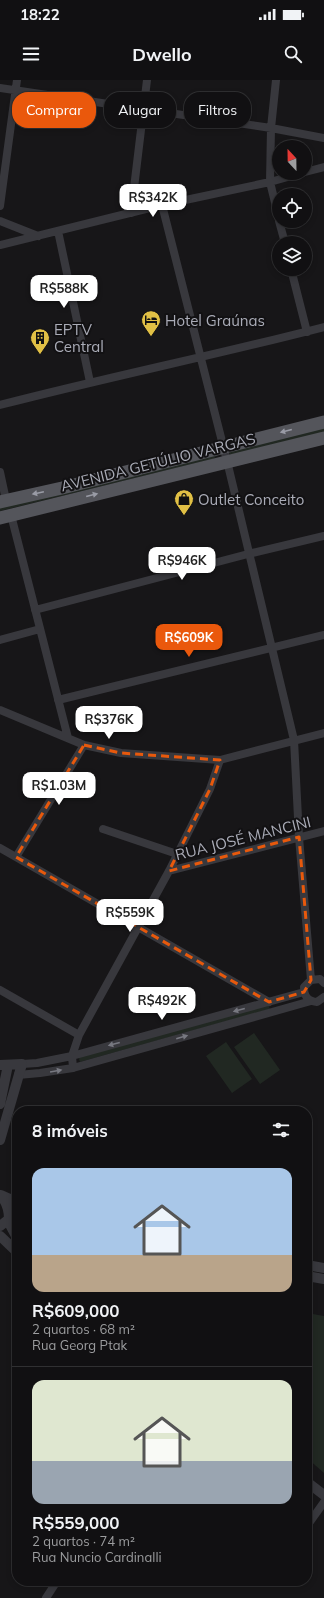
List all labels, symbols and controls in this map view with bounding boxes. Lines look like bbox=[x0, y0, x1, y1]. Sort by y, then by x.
text: 18:22 bbox=[20, 5, 60, 24]
icon: menu bbox=[20, 43, 42, 65]
text: Dwello bbox=[132, 43, 192, 66]
icon: search bbox=[282, 43, 304, 65]
chip: Comprar bbox=[12, 92, 96, 128]
chip: Alugar bbox=[104, 92, 176, 128]
chip: Filtros bbox=[184, 92, 251, 128]
north arrow bbox=[272, 140, 312, 180]
map controls bbox=[272, 140, 312, 276]
pin: R$342K bbox=[120, 184, 186, 218]
button: locate bbox=[272, 188, 312, 228]
text: R$342K bbox=[129, 189, 177, 205]
button: layers bbox=[272, 236, 312, 276]
pin: R$588K bbox=[31, 275, 97, 309]
text: R$588K bbox=[40, 280, 88, 296]
hotel icon: Hotel Graúnas bbox=[140, 309, 162, 337]
place label: Hotel Graúnas bbox=[165, 311, 265, 330]
place label: EPTV Central bbox=[54, 320, 104, 356]
building icon: EPTV Central bbox=[29, 327, 51, 355]
street label: AVENIDA GETÚLIO VARGAS bbox=[59, 429, 257, 495]
one-way arrow bbox=[280, 429, 292, 435]
shop icon: Outlet Conceito bbox=[173, 488, 195, 516]
place label: Outlet Conceito bbox=[198, 490, 304, 509]
one-way arrow bbox=[32, 491, 44, 497]
one-way arrow bbox=[86, 491, 98, 497]
pin: R$946K bbox=[149, 547, 215, 581]
text: R$946K bbox=[158, 552, 206, 568]
pin: R$609K bbox=[156, 624, 222, 658]
text: R$609K bbox=[165, 629, 213, 645]
pin: R$376K bbox=[76, 706, 142, 740]
text: R$376K bbox=[85, 711, 133, 727]
pin: R$1.03M bbox=[22, 772, 96, 806]
text: R$1.03M bbox=[32, 777, 86, 793]
street label: RUA JOSÉ MANCINI bbox=[173, 812, 313, 864]
pin: R$559K bbox=[97, 899, 163, 933]
text: R$559K bbox=[106, 904, 154, 920]
pin: R$492K bbox=[129, 987, 195, 1021]
text: R$492K bbox=[138, 992, 186, 1008]
one-way arrow bbox=[233, 1007, 245, 1013]
one-way arrow bbox=[176, 1034, 188, 1040]
one-way arrow bbox=[108, 1042, 120, 1048]
one-way arrow bbox=[50, 1067, 62, 1073]
icon: filters bbox=[270, 1119, 292, 1141]
text: 8 imóveis bbox=[32, 1120, 108, 1141]
icon: home bbox=[126, 1194, 198, 1266]
text: R$609,000 bbox=[32, 1300, 120, 1321]
text: 2 quartos · 68 m² bbox=[32, 1321, 135, 1337]
text: Rua Georg Ptak bbox=[32, 1337, 127, 1353]
icon: home bbox=[126, 1406, 198, 1478]
text: R$559,000 bbox=[32, 1512, 120, 1533]
text: 2 quartos · 74 m² bbox=[32, 1533, 135, 1549]
text: Rua Nuncio Cardinalli bbox=[32, 1549, 162, 1565]

